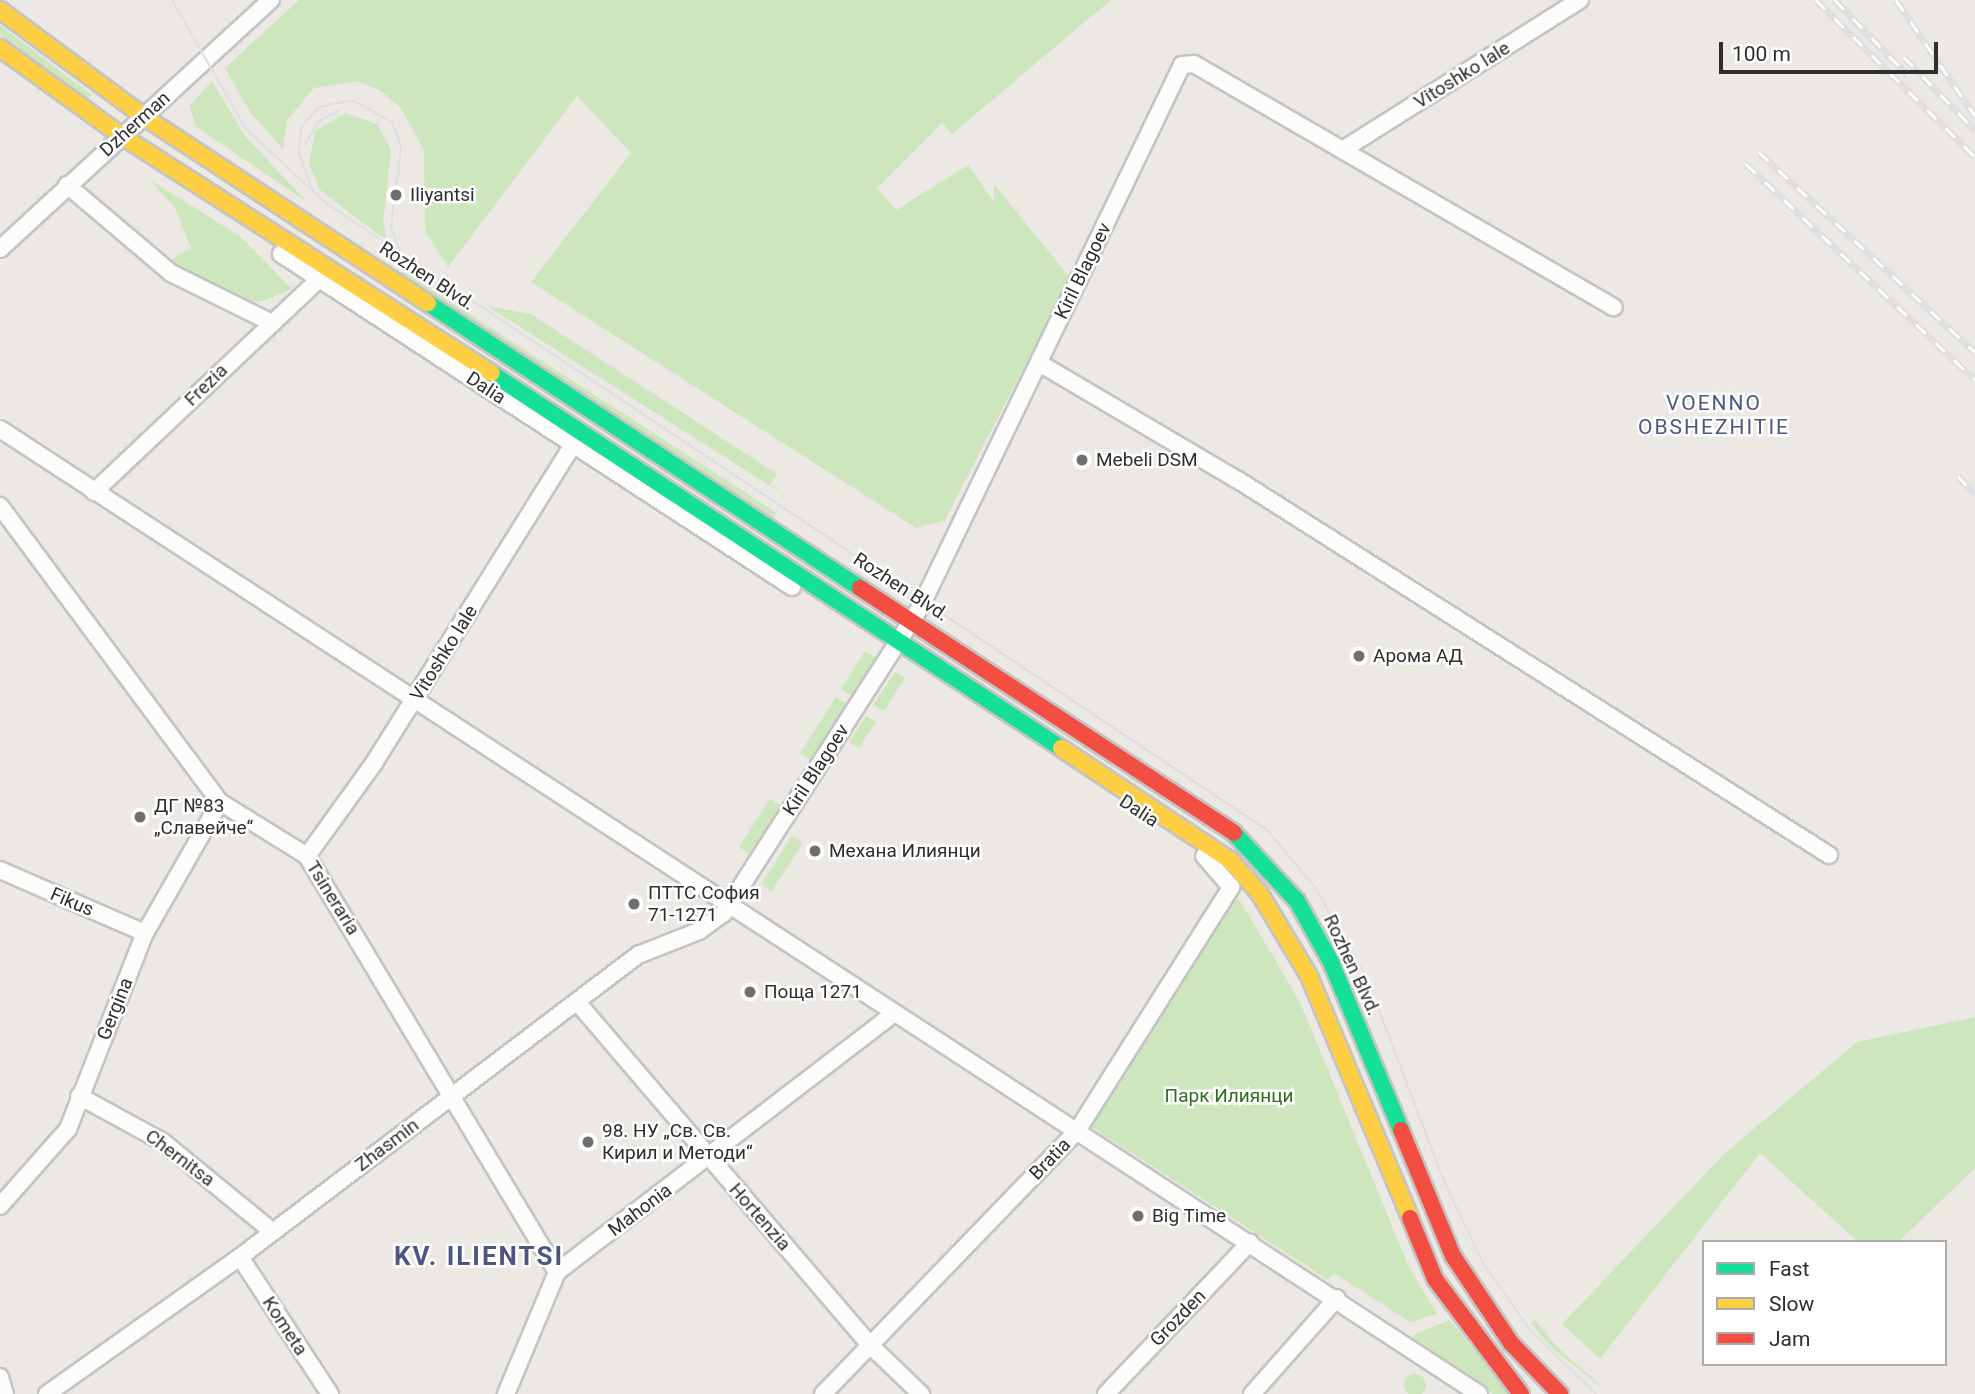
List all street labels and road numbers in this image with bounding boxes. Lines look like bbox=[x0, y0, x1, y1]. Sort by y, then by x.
street label: Vitoshko lale bbox=[1410, 37, 1514, 113]
street label: Dzherman bbox=[95, 87, 175, 161]
street label: Kiril Blagoev bbox=[1050, 219, 1116, 323]
street label: Rozhen Blvd. bbox=[375, 237, 479, 315]
street label: Frezia bbox=[180, 359, 232, 411]
street label: Dalia bbox=[462, 367, 510, 409]
street label: Rozhen Blvd. bbox=[849, 548, 953, 626]
street label: Vitoshko lale bbox=[406, 601, 482, 705]
street label: Kiril Blagoev bbox=[778, 720, 854, 820]
street label: Dalia bbox=[1115, 790, 1163, 832]
street label: Tsineraria bbox=[301, 857, 365, 939]
street label: Fikus bbox=[47, 883, 97, 921]
street label: Rozhen Blvd. bbox=[1319, 911, 1385, 1019]
street label: Gergina bbox=[92, 974, 138, 1044]
street label: Zhasmin bbox=[351, 1114, 423, 1176]
street label: Chernitsa bbox=[141, 1125, 219, 1191]
street label: Bratia bbox=[1025, 1133, 1075, 1185]
street label: Hortenzia bbox=[724, 1178, 796, 1256]
street label: Mahonia bbox=[604, 1179, 676, 1241]
street label: Grozden bbox=[1145, 1285, 1211, 1351]
street label: Kometa bbox=[258, 1292, 312, 1360]

